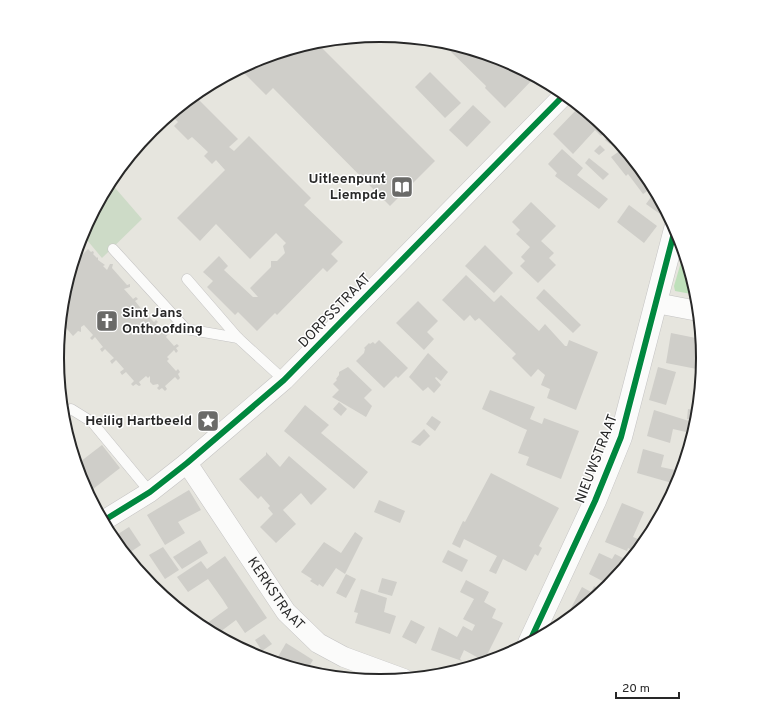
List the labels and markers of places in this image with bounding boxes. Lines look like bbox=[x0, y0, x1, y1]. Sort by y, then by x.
place label: Uitleenpunt Liempde bbox=[309, 171, 386, 204]
library icon: Uitleenpunt Liempde bbox=[389, 174, 415, 200]
place label: Sint Jans Onthoofding bbox=[122, 305, 203, 338]
church icon: Sint Jans Onthoofding bbox=[94, 308, 120, 334]
place icon: Heilig Hartbeeld bbox=[195, 408, 221, 434]
place label: Heilig Hartbeeld bbox=[85, 413, 192, 430]

